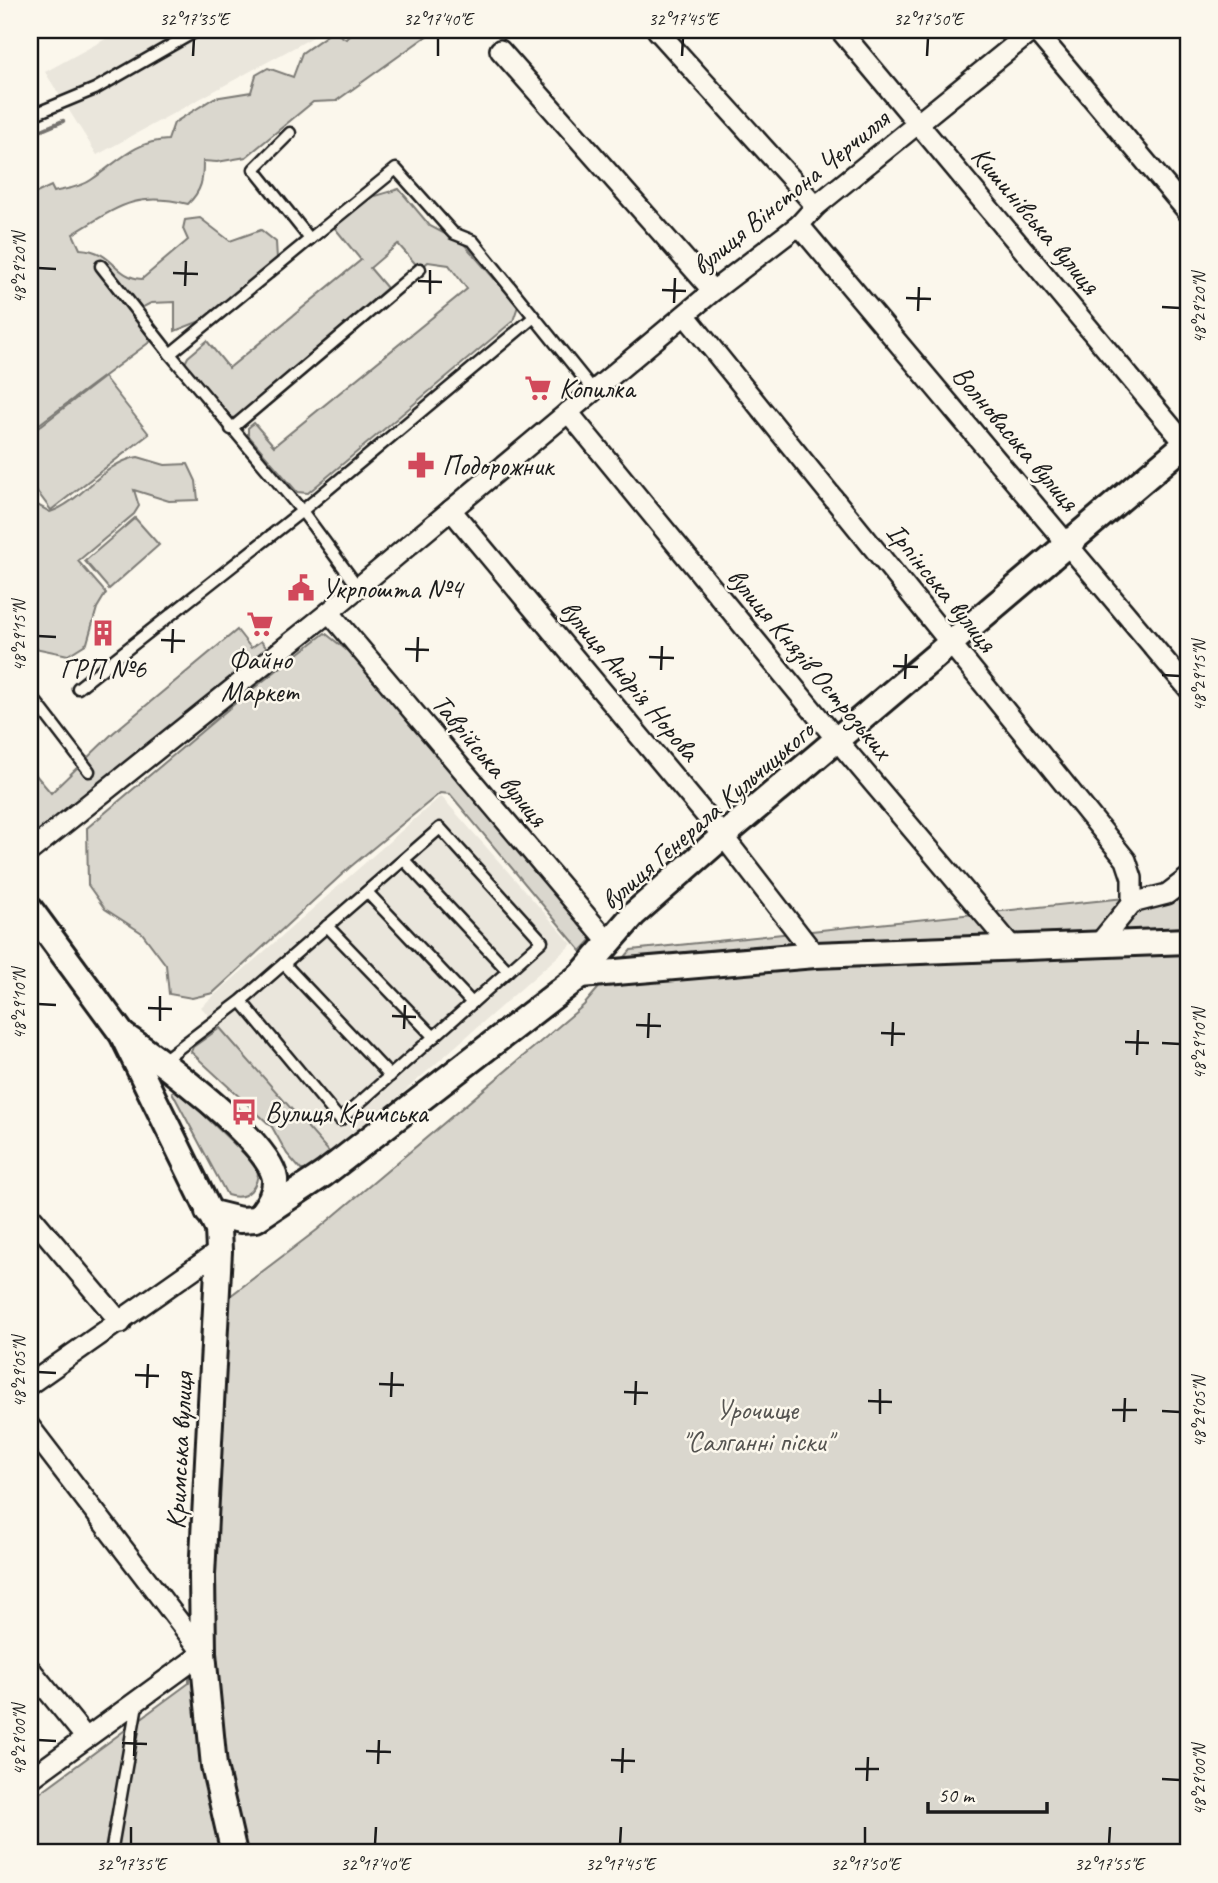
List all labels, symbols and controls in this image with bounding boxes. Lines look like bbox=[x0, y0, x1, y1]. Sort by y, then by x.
text: 32°17'35"E bbox=[159, 8, 231, 30]
text: 32°17'40"E bbox=[403, 8, 475, 30]
text: 32°17'45"E bbox=[648, 8, 720, 30]
text: 32°17'50"E bbox=[893, 8, 965, 30]
street label: вулиця Вінстона Черчилля bbox=[684, 100, 898, 282]
street label: Кишинівська вулиця bbox=[964, 139, 1109, 302]
text: 48°29'20"N bbox=[8, 229, 30, 303]
text: 48°29'20"N bbox=[1188, 269, 1210, 343]
street label: Волноваська вулиця bbox=[945, 358, 1088, 519]
place label: Копилка bbox=[559, 371, 637, 406]
supermarket icon: Копилка bbox=[523, 373, 553, 403]
place label: Подорожник bbox=[442, 448, 556, 483]
pharmacy icon: Подорожник bbox=[406, 450, 436, 480]
street label: Ірпінська вулиця bbox=[879, 515, 1005, 660]
street label: вулиця Князів Острозьких bbox=[720, 560, 902, 768]
place label: Укрпошта №4 bbox=[322, 571, 465, 606]
public building icon: Укрпошта №4 bbox=[286, 573, 316, 603]
street label: вулиця Андрія Норова bbox=[552, 592, 709, 769]
text: 48°29'15"N bbox=[8, 597, 30, 671]
supermarket icon: Файно Маркет bbox=[245, 609, 275, 639]
building icon: ГРП №6 bbox=[88, 618, 118, 648]
text: 48°29'15"N bbox=[1188, 637, 1210, 711]
place label: Файно Маркет bbox=[221, 642, 300, 709]
place label: ГРП №6 bbox=[60, 651, 147, 686]
street label: Таврійська вулиця bbox=[424, 686, 556, 834]
street label: вулиця Генерала Кульчицького bbox=[593, 711, 823, 917]
text: 48°29'10"N bbox=[8, 965, 30, 1039]
text: 48°29'10"N bbox=[1188, 1005, 1210, 1079]
place label: Вулиця Кримська bbox=[265, 1095, 429, 1130]
bus stop icon: Вулиця Кримська bbox=[229, 1097, 259, 1127]
text: 48°29'05"N bbox=[8, 1333, 30, 1407]
street label: Кримська вулиця bbox=[157, 1370, 201, 1530]
text: 48°29'05"N bbox=[1188, 1373, 1210, 1447]
park label: Урочище "Салганні піски" bbox=[682, 1392, 838, 1459]
text: 48°29'00"N bbox=[8, 1701, 30, 1775]
text: 48°29'00"N bbox=[1188, 1741, 1210, 1815]
scale bar bbox=[928, 1771, 1046, 1815]
text: 50 m bbox=[938, 1782, 976, 1808]
text: 32°17'35"E bbox=[96, 1853, 168, 1875]
text: 32°17'40"E bbox=[340, 1853, 412, 1875]
text: 32°17'45"E bbox=[585, 1853, 657, 1875]
text: 32°17'50"E bbox=[830, 1853, 902, 1875]
text: 32°17'55"E bbox=[1074, 1853, 1146, 1875]

